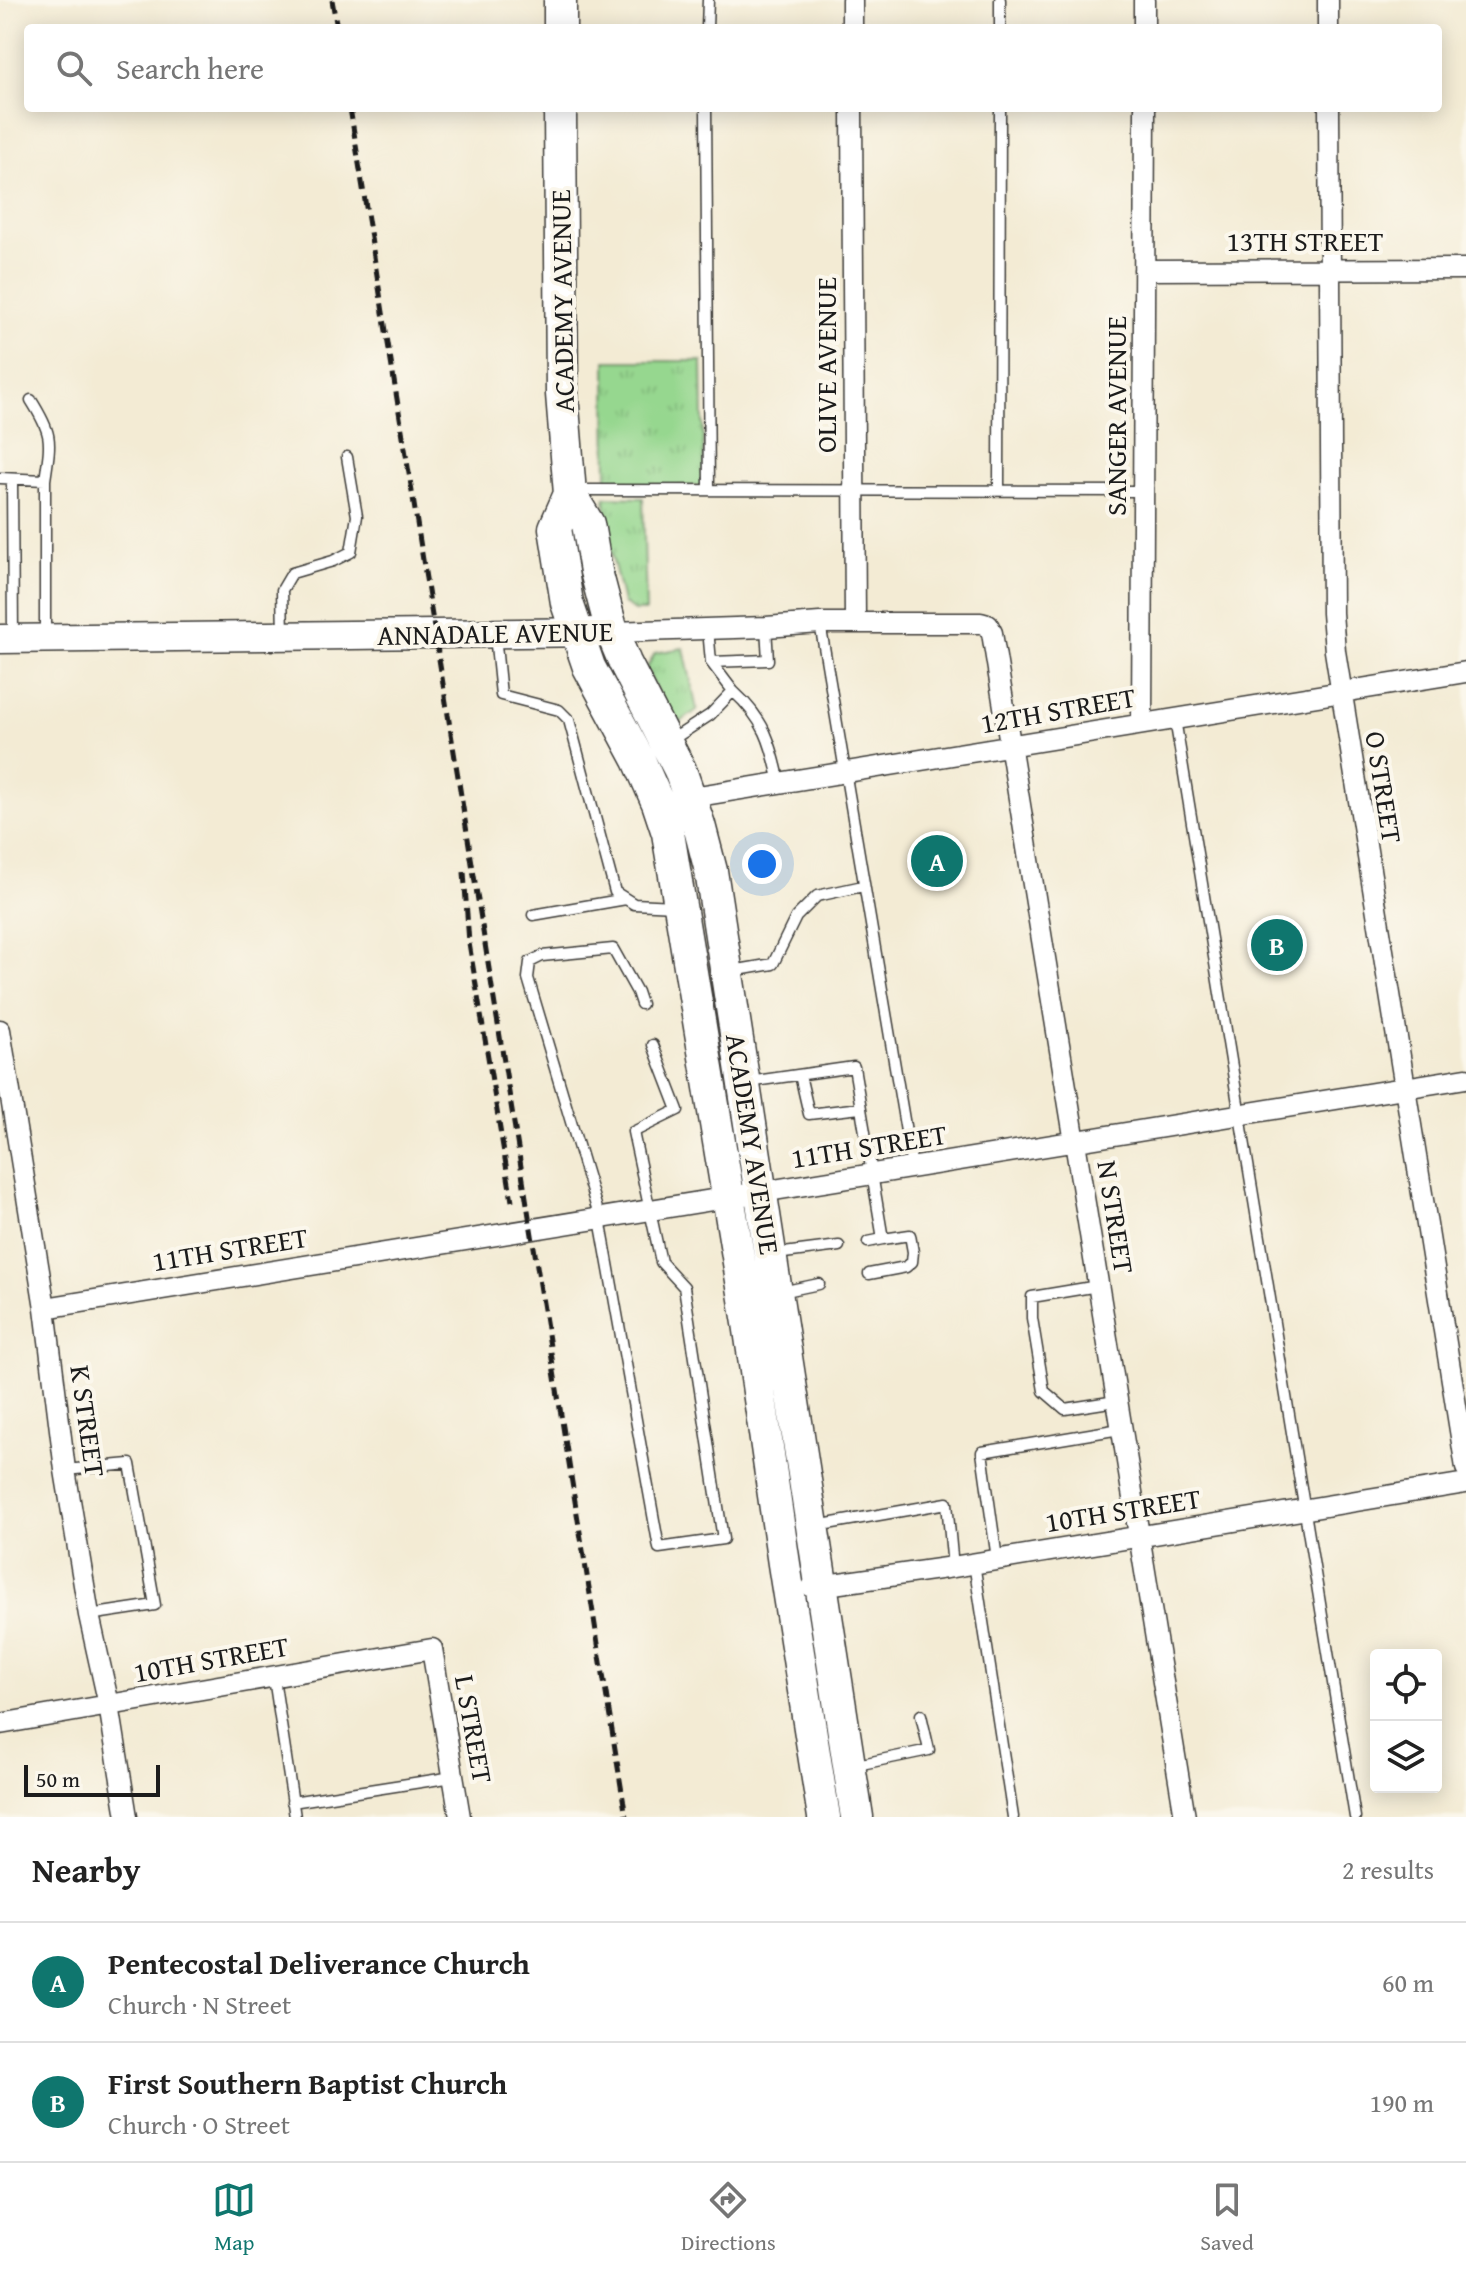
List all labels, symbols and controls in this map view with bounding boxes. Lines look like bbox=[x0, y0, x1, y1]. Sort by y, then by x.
search box bbox=[24, 24, 1442, 112]
icon: search bbox=[52, 46, 96, 90]
text: Search here bbox=[116, 46, 264, 90]
street label: ACADEMY AVENUE bbox=[539, 189, 584, 413]
street label: 13TH STREET bbox=[1227, 220, 1384, 261]
street label: OLIVE AVENUE bbox=[805, 277, 846, 453]
street label: SANGER AVENUE bbox=[1095, 316, 1136, 516]
street label: ANNADALE AVENUE bbox=[377, 610, 613, 655]
street label: 12TH STREET bbox=[977, 676, 1139, 743]
street label: O STREET bbox=[1355, 728, 1414, 846]
pin: A bbox=[911, 831, 963, 891]
your location bbox=[742, 844, 782, 884]
pin: B bbox=[1251, 915, 1303, 975]
street label: ACADEMY AVENUE bbox=[716, 1030, 791, 1257]
street label: 11TH STREET bbox=[788, 1113, 950, 1178]
street label: N STREET bbox=[1087, 1157, 1146, 1277]
street label: 11TH STREET bbox=[149, 1216, 311, 1281]
street label: K STREET bbox=[60, 1362, 117, 1480]
street label: 10TH STREET bbox=[1042, 1477, 1204, 1542]
street label: 10TH STREET bbox=[130, 1625, 292, 1692]
map controls bbox=[1370, 1649, 1442, 1793]
button: locate bbox=[1370, 1649, 1442, 1721]
street label: L STREET bbox=[445, 1672, 504, 1787]
button: layers bbox=[1370, 1721, 1442, 1793]
scale bar bbox=[24, 1761, 160, 1797]
text: 50 m bbox=[36, 1763, 80, 1795]
text: Nearby bbox=[32, 1845, 141, 1894]
text: 2 results bbox=[1342, 1850, 1434, 1889]
text: Pentecostal Deliverance Church bbox=[108, 1941, 530, 1985]
text: A bbox=[50, 1963, 66, 2002]
text: 60 m bbox=[1382, 1963, 1434, 2002]
text: Church · N Street bbox=[108, 1985, 291, 2024]
text: First Southern Baptist Church bbox=[108, 2061, 507, 2105]
text: B bbox=[50, 2083, 66, 2122]
text: 190 m bbox=[1369, 2083, 1434, 2122]
text: Church · O Street bbox=[108, 2105, 290, 2144]
tab: Map bbox=[212, 2178, 256, 2258]
tab: Directions bbox=[681, 2178, 776, 2258]
tab: Saved bbox=[1200, 2178, 1254, 2258]

